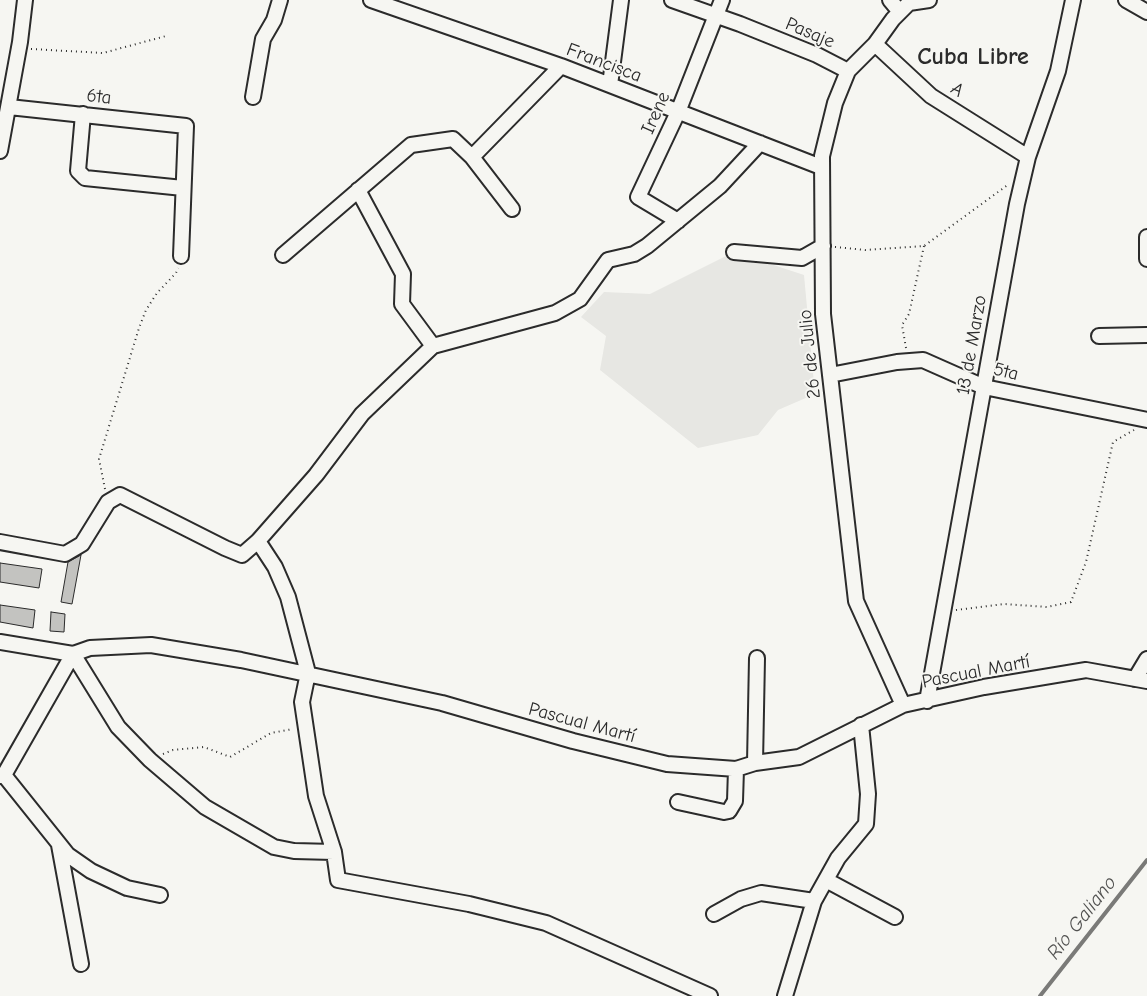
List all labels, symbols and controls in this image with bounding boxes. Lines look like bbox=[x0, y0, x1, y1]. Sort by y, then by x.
street label: Pasaje bbox=[782, 12, 838, 54]
street label: Francisca bbox=[563, 38, 645, 88]
district label: Cuba Libre bbox=[917, 43, 1029, 71]
street label: A bbox=[946, 77, 968, 103]
street label: 6ta bbox=[85, 84, 113, 110]
street label: Irene bbox=[637, 88, 675, 138]
street label: 13 de Marzo bbox=[952, 294, 992, 396]
street label: 26 de Julio bbox=[794, 308, 826, 400]
street label: 5ta bbox=[991, 358, 1021, 386]
street label: Pascual Martí bbox=[920, 650, 1032, 694]
street label: Pascual Martí bbox=[526, 698, 638, 748]
water label: Río Galiano bbox=[1042, 872, 1122, 964]

